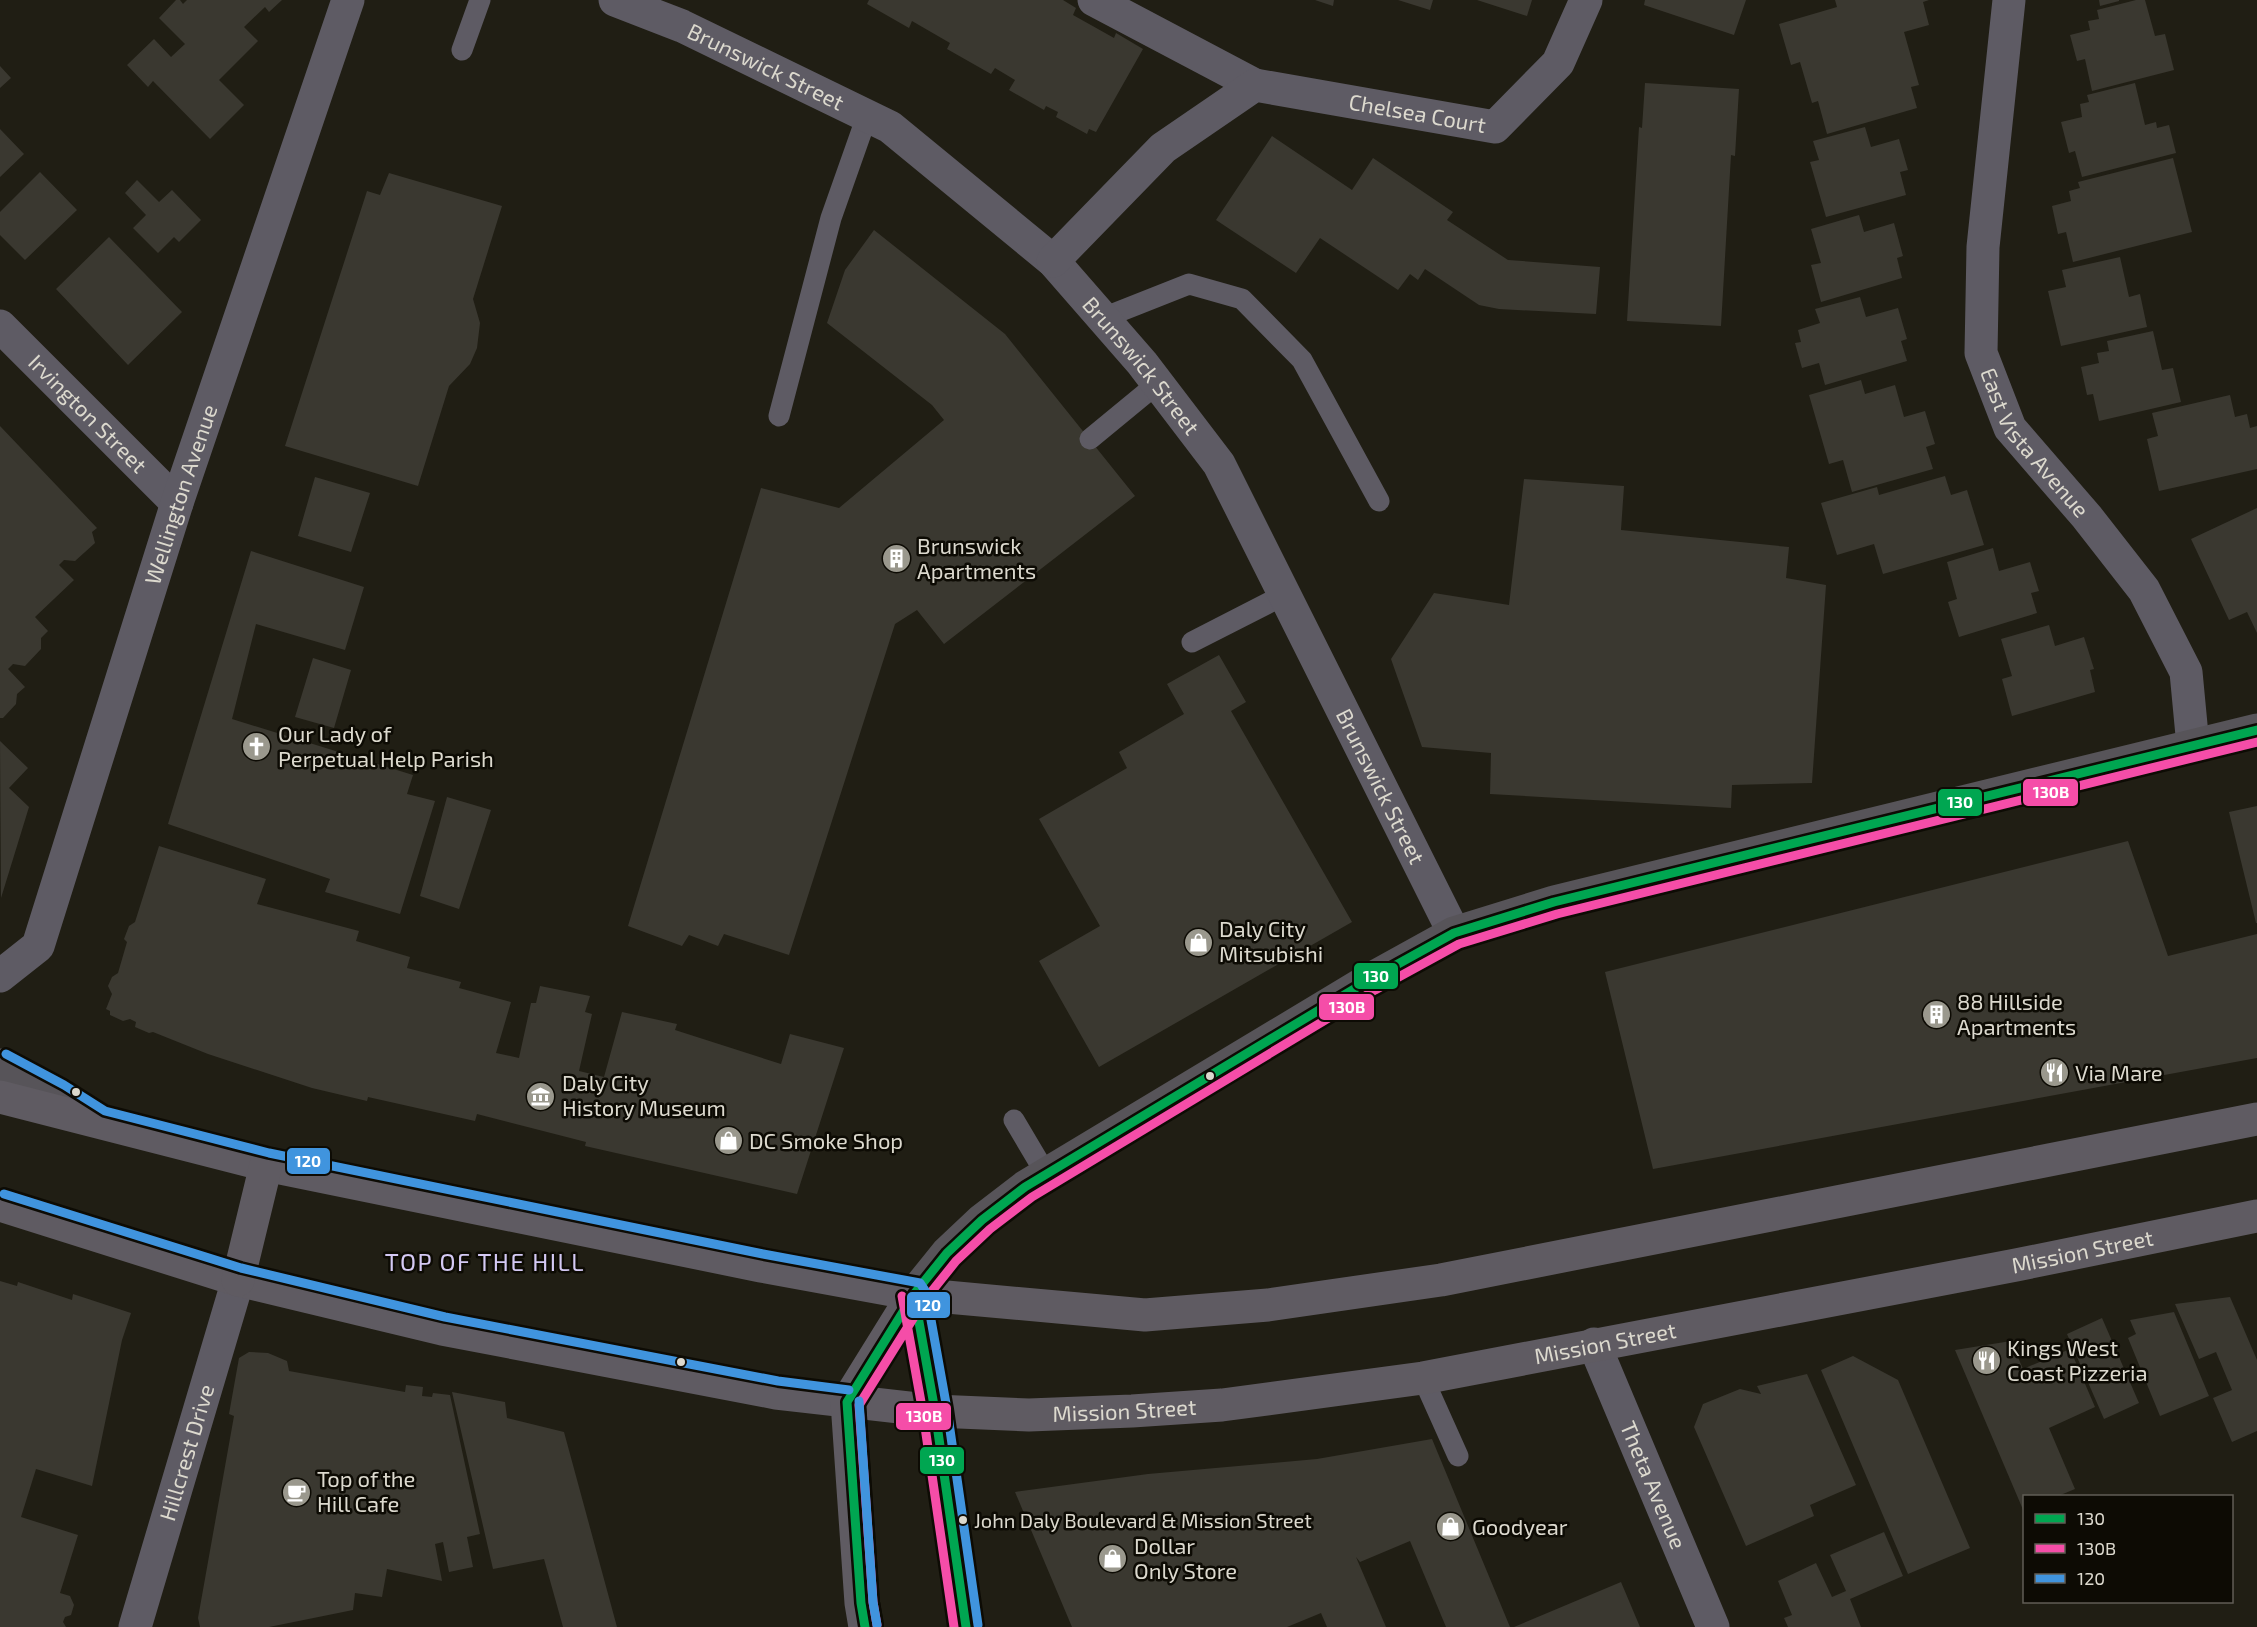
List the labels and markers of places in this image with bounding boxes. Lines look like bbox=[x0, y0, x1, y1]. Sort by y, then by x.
place label: Brunswick Apartments bbox=[917, 532, 1036, 583]
building icon: Brunswick Apartments bbox=[880, 543, 912, 575]
place label: Our Lady of Perpetual Help Parish bbox=[278, 720, 494, 771]
church icon: Our Lady of Perpetual Help Parish bbox=[241, 731, 273, 763]
place label: Daly City Mitsubishi bbox=[1219, 915, 1323, 966]
shop icon: Daly City Mitsubishi bbox=[1182, 926, 1214, 958]
place label: 88 Hillside Apartments bbox=[1957, 988, 2076, 1039]
building icon: 88 Hillside Apartments bbox=[1920, 999, 1952, 1031]
restaurant icon: Via Mare bbox=[2038, 1057, 2070, 1089]
place label: Via Mare bbox=[2075, 1059, 2163, 1085]
place label: Daly City History Museum bbox=[562, 1069, 726, 1120]
unlabelled marker bbox=[1204, 1070, 1216, 1082]
museum icon: Daly City History Museum bbox=[525, 1080, 557, 1112]
unlabelled marker bbox=[70, 1086, 82, 1098]
shop icon: DC Smoke Shop bbox=[712, 1125, 744, 1157]
place label: DC Smoke Shop bbox=[749, 1127, 903, 1153]
place label: Kings West Coast Pizzeria bbox=[2007, 1334, 2148, 1385]
restaurant icon: Kings West Coast Pizzeria bbox=[1970, 1345, 2002, 1377]
unlabelled marker bbox=[675, 1356, 687, 1368]
place label: Top of the Hill Cafe bbox=[317, 1465, 415, 1516]
cafe icon: Top of the Hill Cafe bbox=[280, 1476, 312, 1508]
place label: John Daly Boulevard & Mission Street bbox=[974, 1508, 1312, 1532]
shop icon: Goodyear bbox=[1435, 1511, 1467, 1543]
place label: Goodyear bbox=[1472, 1513, 1568, 1539]
marker: John Daly Boulevard & Mission Street bbox=[957, 1514, 969, 1526]
place label: Dollar Only Store bbox=[1134, 1532, 1237, 1583]
shop icon: Dollar Only Store bbox=[1097, 1543, 1129, 1575]

